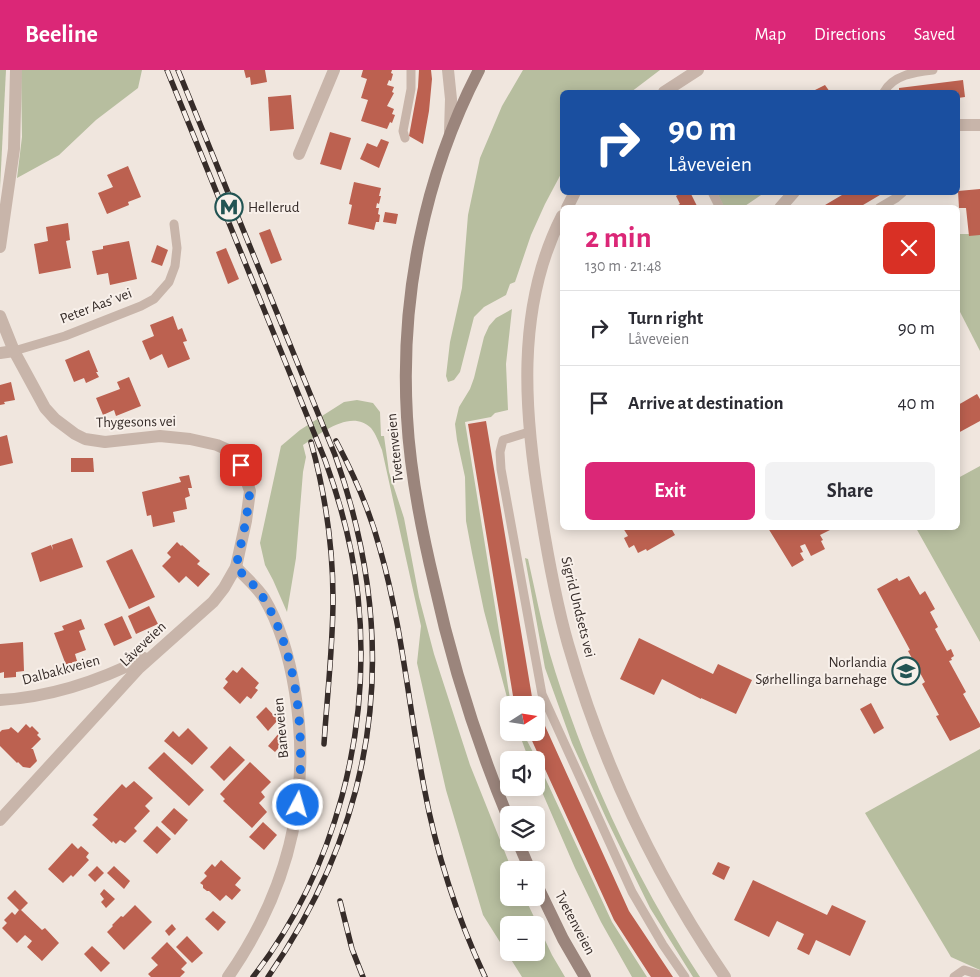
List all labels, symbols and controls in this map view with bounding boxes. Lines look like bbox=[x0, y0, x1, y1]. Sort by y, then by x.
text: Beeline bbox=[25, 23, 98, 47]
text: Map bbox=[755, 26, 786, 44]
text: Directions bbox=[814, 26, 886, 44]
text: Saved bbox=[914, 26, 955, 44]
icon: right bbox=[585, 110, 650, 175]
text: 90 m bbox=[668, 112, 737, 147]
text: Låveveien bbox=[668, 153, 752, 175]
metro station icon: Hellerud bbox=[214, 192, 244, 222]
place label: Hellerud bbox=[248, 200, 300, 215]
button: close bbox=[883, 222, 935, 274]
text: 2 min bbox=[585, 223, 652, 253]
text: 130 m · 21:48 bbox=[585, 258, 662, 274]
street label: Peter Aas’ vei bbox=[58, 285, 134, 327]
text: Turn right bbox=[628, 309, 703, 328]
icon: right bbox=[585, 314, 613, 342]
text: 90 m bbox=[898, 319, 935, 338]
text: Låveveien bbox=[628, 331, 689, 347]
icon: arrive bbox=[585, 389, 613, 417]
text: Arrive at destination bbox=[628, 394, 784, 413]
text: 40 m bbox=[897, 394, 935, 413]
street label: Tvetenveien bbox=[384, 413, 406, 483]
street label: Thygesons vei bbox=[96, 414, 176, 430]
pin bbox=[220, 444, 262, 486]
icon: arrive bbox=[227, 451, 255, 479]
button: Exit bbox=[585, 462, 755, 520]
button: Share bbox=[765, 462, 935, 520]
street label: Sigrid Undsets vei bbox=[558, 555, 598, 659]
street label: Låveveien bbox=[117, 619, 169, 669]
street label: Dalbakkveien bbox=[20, 652, 102, 688]
place label: Norlandia Sørhellinga barnehage bbox=[755, 655, 887, 687]
school or university icon: Norlandia Sørhellinga barnehage bbox=[891, 656, 921, 686]
north arrow bbox=[500, 696, 545, 741]
map controls bbox=[500, 696, 545, 961]
street label: Baneveien bbox=[271, 697, 291, 759]
button: sound bbox=[500, 751, 545, 796]
position arrow bbox=[271, 778, 323, 830]
button: layers bbox=[500, 806, 545, 851]
button: + bbox=[500, 861, 545, 906]
street label: Tvetenveien bbox=[552, 889, 598, 957]
button: − bbox=[500, 916, 545, 961]

